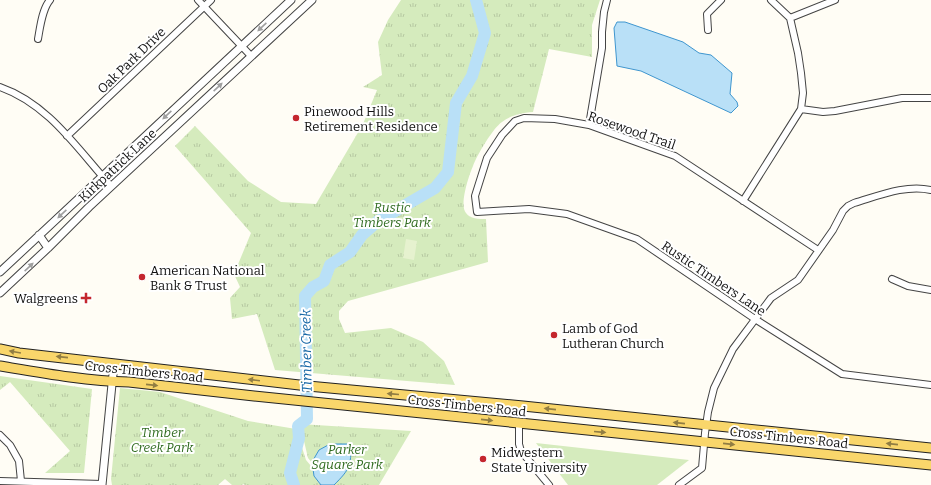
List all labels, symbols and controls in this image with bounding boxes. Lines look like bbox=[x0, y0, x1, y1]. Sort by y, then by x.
one-way arrow bbox=[257, 22, 267, 31]
street label: Oak Park Drive bbox=[94, 24, 168, 97]
one-way arrow bbox=[213, 82, 223, 92]
place label: Pinewood Hills Retirement Residence bbox=[304, 104, 438, 134]
street label: Rosewood Trail bbox=[586, 108, 678, 153]
one-way arrow bbox=[162, 111, 172, 120]
marker: Pinewood Hills Retirement Residence bbox=[291, 113, 301, 123]
street label: Kirkpatrick Lane bbox=[76, 126, 159, 205]
park label: Rustic Timbers Park bbox=[353, 200, 432, 230]
one-way arrow bbox=[57, 209, 67, 219]
street label: Rustic Timbers Lane bbox=[659, 238, 769, 319]
one-way arrow bbox=[24, 263, 33, 272]
place label: American National Bank & Trust bbox=[150, 263, 265, 293]
marker: American National Bank & Trust bbox=[137, 272, 147, 282]
place label: Walgreens bbox=[14, 291, 78, 306]
marker: Walgreens bbox=[81, 293, 91, 303]
water label: Timber Creek bbox=[297, 309, 316, 393]
place label: Lamb of God Lutheran Church bbox=[562, 321, 664, 351]
marker: Lamb of God Lutheran Church bbox=[549, 330, 559, 340]
one-way arrow bbox=[9, 349, 21, 355]
one-way arrow bbox=[56, 354, 68, 360]
street label: Cross Timbers Road bbox=[84, 358, 204, 385]
one-way arrow bbox=[248, 377, 261, 383]
one-way arrow bbox=[146, 381, 158, 388]
one-way arrow bbox=[387, 391, 399, 397]
street label: Cross Timbers Road bbox=[407, 392, 527, 419]
one-way arrow bbox=[544, 406, 556, 412]
one-way arrow bbox=[481, 417, 493, 423]
one-way arrow bbox=[673, 419, 685, 426]
street label: Cross Timbers Road bbox=[729, 424, 849, 451]
park label: Timber Creek Park bbox=[131, 425, 194, 455]
one-way arrow bbox=[594, 428, 606, 435]
one-way arrow bbox=[723, 441, 735, 448]
one-way arrow bbox=[886, 441, 898, 447]
park label: Parker Square Park bbox=[311, 442, 384, 472]
place label: Midwestern State University bbox=[491, 445, 587, 475]
marker: Midwestern State University bbox=[478, 454, 488, 464]

